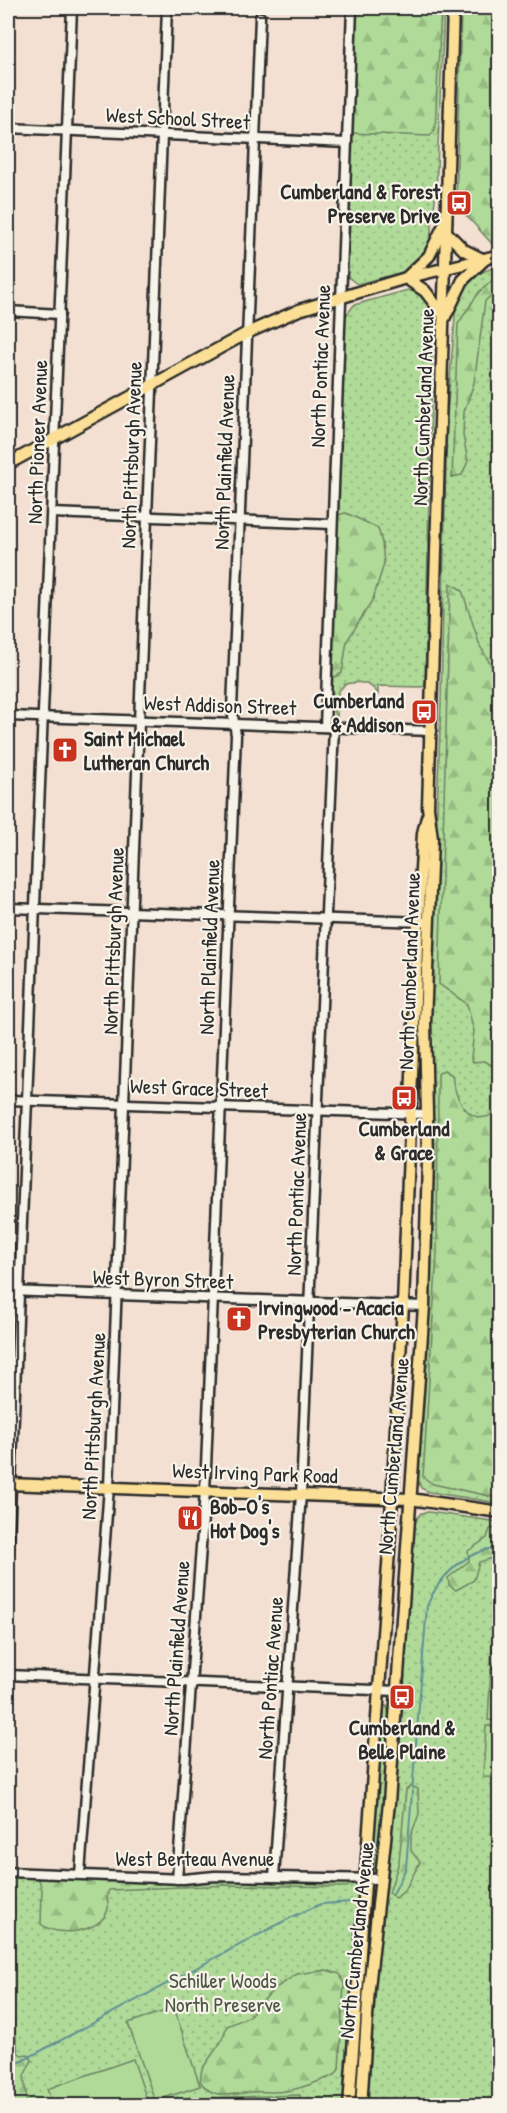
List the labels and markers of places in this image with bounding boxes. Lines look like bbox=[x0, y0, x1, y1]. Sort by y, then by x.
place label: Cumberland & Forest Preserve Drive bbox=[280, 177, 441, 230]
bus stop icon: Cumberland & Forest Preserve Drive bbox=[444, 188, 474, 218]
place label: Cumberland & Addison bbox=[313, 686, 405, 739]
bus stop icon: Cumberland & Addison bbox=[409, 697, 439, 727]
place label: Saint Michael Lutheran Church bbox=[84, 724, 209, 777]
church icon: Saint Michael Lutheran Church bbox=[50, 735, 80, 765]
bus stop icon: Cumberland & Grace bbox=[389, 1083, 419, 1113]
place label: Cumberland & Grace bbox=[359, 1114, 450, 1167]
place label: Irvingwood - Acacia Presbyterian Church bbox=[258, 1293, 415, 1347]
church icon: Irvingwood - Acacia Presbyterian Church bbox=[224, 1304, 254, 1334]
place label: Bob-O's Hot Dog's bbox=[210, 1492, 280, 1546]
restaurant icon: Bob-O's Hot Dog's bbox=[175, 1503, 205, 1533]
bus stop icon: Cumberland & Belle Plaine bbox=[387, 1682, 417, 1712]
place label: Cumberland & Belle Plaine bbox=[349, 1713, 455, 1766]

